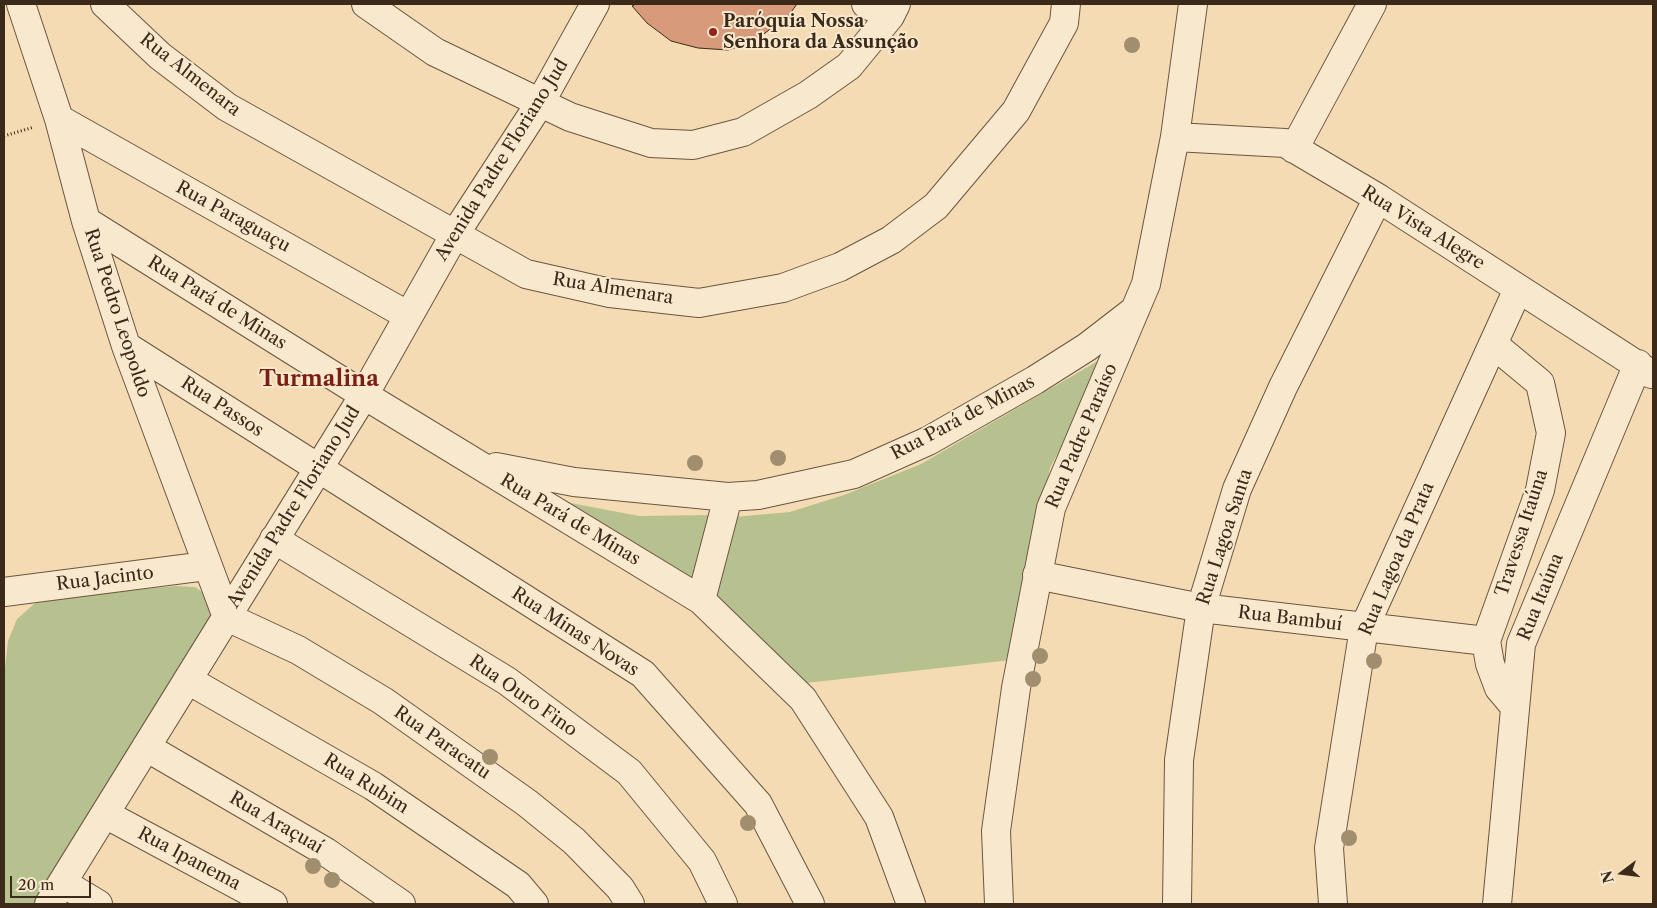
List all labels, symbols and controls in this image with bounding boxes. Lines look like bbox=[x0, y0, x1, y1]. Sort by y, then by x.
place label: Paróquia Nossa Senhora da Assunção bbox=[723, 11, 919, 54]
marker: Paróquia Nossa Senhora da Assunção bbox=[707, 26, 719, 38]
street label: Rua Almenara bbox=[135, 29, 245, 121]
street label: Avenida Padre Floriano Jud bbox=[431, 55, 573, 265]
street label: Rua Paraguaçu bbox=[172, 177, 294, 257]
street label: Rua Vista Alegre bbox=[1357, 181, 1489, 275]
street label: Rua Pedro Leopoldo bbox=[79, 226, 155, 400]
street label: Rua Pará de Minas bbox=[144, 252, 290, 354]
street label: Rua Almenara bbox=[551, 269, 675, 309]
street label: Rua Padre Paraíso bbox=[1042, 360, 1122, 512]
district label: Turmalina bbox=[259, 367, 379, 393]
street label: Rua Pará de Minas bbox=[887, 371, 1039, 465]
street label: Rua Passos bbox=[177, 372, 267, 442]
street label: Avenida Padre Floriano Jud bbox=[223, 402, 365, 612]
street label: Rua Lagoa Santa bbox=[1193, 466, 1257, 608]
street label: Travessa Itaúna bbox=[1491, 467, 1553, 599]
street label: Rua Pará de Minas bbox=[496, 470, 644, 570]
street label: Rua Lagoa da Prata bbox=[1355, 479, 1439, 639]
street label: Rua Itaúna bbox=[1514, 550, 1568, 644]
street label: Rua Jacinto bbox=[55, 562, 155, 596]
street label: Rua Minas Novas bbox=[507, 583, 643, 681]
street label: Rua Bambuí bbox=[1237, 602, 1343, 636]
street label: Rua Ouro Fino bbox=[465, 651, 581, 741]
street label: Rua Paracatu bbox=[390, 702, 494, 784]
street label: Rua Rubim bbox=[320, 749, 412, 819]
street label: Rua Araçuaí bbox=[225, 788, 327, 858]
street label: Rua Ipanema bbox=[134, 823, 244, 895]
north arrow bbox=[1597, 848, 1647, 898]
scale bar bbox=[12, 866, 94, 898]
text: N bbox=[1597, 869, 1618, 885]
text: 20 m bbox=[18, 875, 54, 894]

